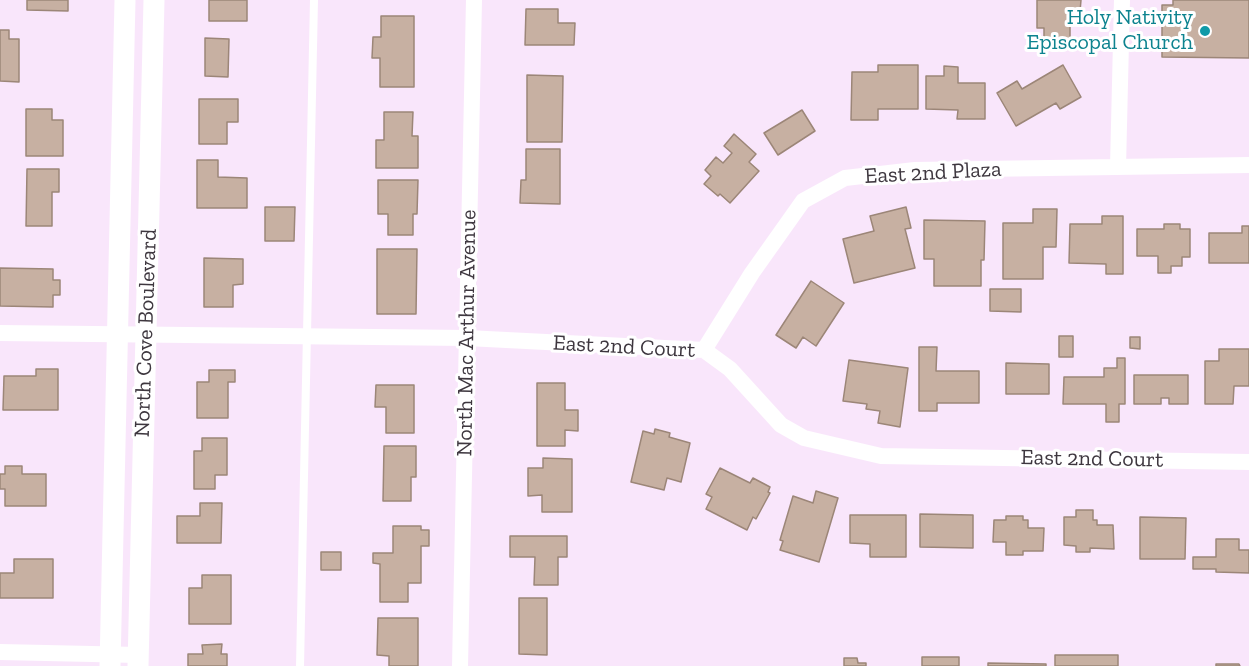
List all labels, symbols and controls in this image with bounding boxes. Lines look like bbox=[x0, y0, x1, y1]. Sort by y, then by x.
place label: Holy Nativity Episcopal Church bbox=[1027, 5, 1193, 56]
marker: Holy Nativity Episcopal Church bbox=[1198, 24, 1212, 38]
street label: East 2nd Plaza bbox=[864, 156, 1002, 190]
street label: North Mac Arthur Avenue bbox=[452, 209, 482, 457]
street label: North Cove Boulevard bbox=[129, 228, 163, 438]
street label: East 2nd Court bbox=[552, 330, 696, 364]
street label: East 2nd Court bbox=[1020, 445, 1164, 473]

